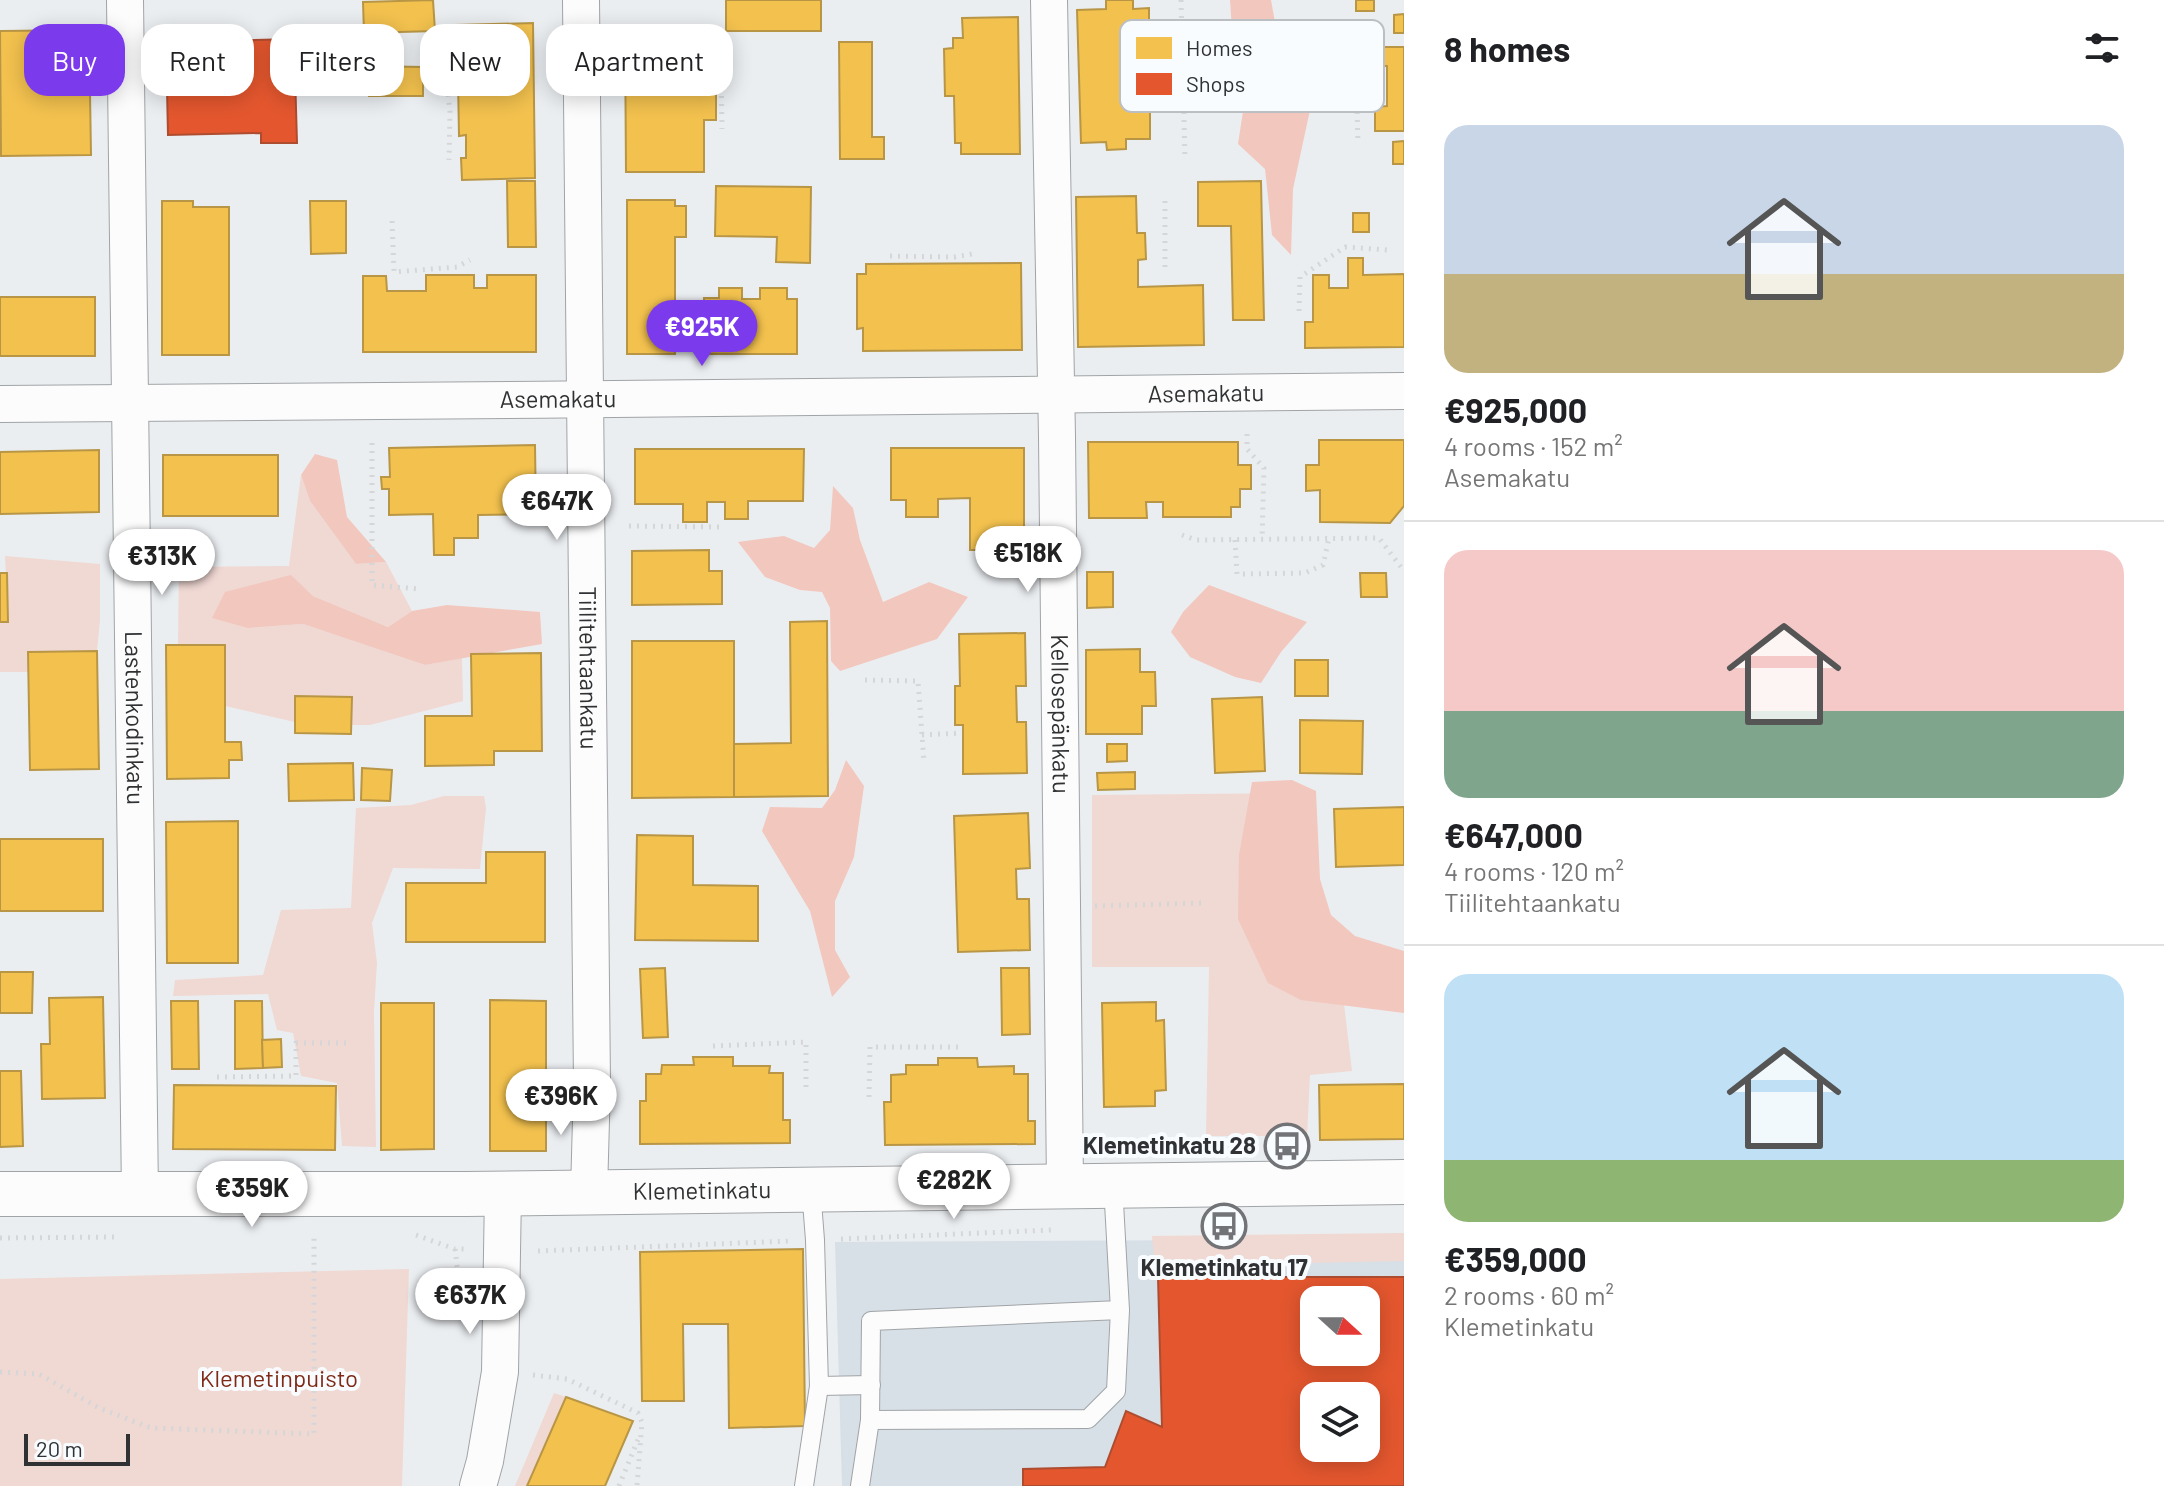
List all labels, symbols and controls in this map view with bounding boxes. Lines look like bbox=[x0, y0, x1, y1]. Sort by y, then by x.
legend bbox=[1120, 20, 1384, 112]
chip: Buy bbox=[24, 24, 125, 96]
chip: Rent bbox=[141, 24, 254, 96]
chip: Filters bbox=[270, 24, 404, 96]
chip: New bbox=[420, 24, 530, 96]
chip: Apartment bbox=[546, 24, 733, 96]
icon: filters bbox=[2080, 26, 2124, 70]
text: 8 homes bbox=[1444, 28, 1570, 69]
text: Homes bbox=[1186, 34, 1253, 60]
text: Shops bbox=[1186, 70, 1245, 96]
icon: home bbox=[1712, 177, 1856, 321]
pin: €925K bbox=[646, 300, 758, 368]
text: €925K bbox=[664, 310, 740, 341]
street label: Asemakatu bbox=[1147, 377, 1264, 408]
street label: Asemakatu bbox=[500, 383, 616, 413]
text: €925,000 bbox=[1444, 389, 1587, 430]
text: 4 rooms · 152 m² bbox=[1444, 430, 1623, 461]
text: Asemakatu bbox=[1444, 461, 1570, 492]
pin: €647K bbox=[501, 474, 613, 542]
text: €647K bbox=[520, 484, 594, 515]
pin: €518K bbox=[972, 526, 1084, 594]
pin: €313K bbox=[106, 529, 218, 597]
text: €518K bbox=[993, 536, 1063, 567]
text: €313K bbox=[127, 539, 197, 570]
street label: Tiilitehtaankatu bbox=[574, 586, 605, 750]
icon: home bbox=[1712, 602, 1856, 746]
street label: Lastenkodinkatu bbox=[120, 631, 151, 805]
street label: Kellosepänkatu bbox=[1046, 634, 1077, 794]
text: €647,000 bbox=[1444, 814, 1583, 855]
text: 4 rooms · 120 m² bbox=[1444, 855, 1624, 886]
text: Tiilitehtaankatu bbox=[1444, 886, 1621, 917]
icon: home bbox=[1712, 1026, 1856, 1170]
pin: €396K bbox=[505, 1069, 617, 1137]
text: €396K bbox=[524, 1079, 598, 1110]
bus stop icon: Klemetinkatu 28 bbox=[1263, 1122, 1311, 1170]
place label: Klemetinkatu 28 bbox=[1083, 1130, 1256, 1159]
pin: €282K bbox=[898, 1153, 1010, 1221]
pin: €359K bbox=[196, 1161, 308, 1229]
text: €282K bbox=[916, 1163, 992, 1194]
text: €359K bbox=[215, 1171, 289, 1202]
street label: Klemetinkatu bbox=[632, 1174, 772, 1205]
bus stop icon: Klemetinkatu 17 bbox=[1200, 1202, 1248, 1250]
text: €359,000 bbox=[1444, 1238, 1587, 1279]
place label: Klemetinkatu 17 bbox=[1140, 1252, 1308, 1281]
pin: €637K bbox=[414, 1268, 526, 1336]
text: €637K bbox=[433, 1278, 507, 1309]
text: 2 rooms · 60 m² bbox=[1444, 1279, 1614, 1310]
north arrow bbox=[1300, 1286, 1380, 1366]
map controls bbox=[1300, 1286, 1380, 1462]
text: Klemetinkatu bbox=[1444, 1310, 1594, 1341]
park label: Klemetinpuisto bbox=[200, 1363, 358, 1392]
button: layers bbox=[1300, 1382, 1380, 1462]
scale bar bbox=[24, 1430, 130, 1466]
text: 20 m bbox=[36, 1435, 83, 1461]

